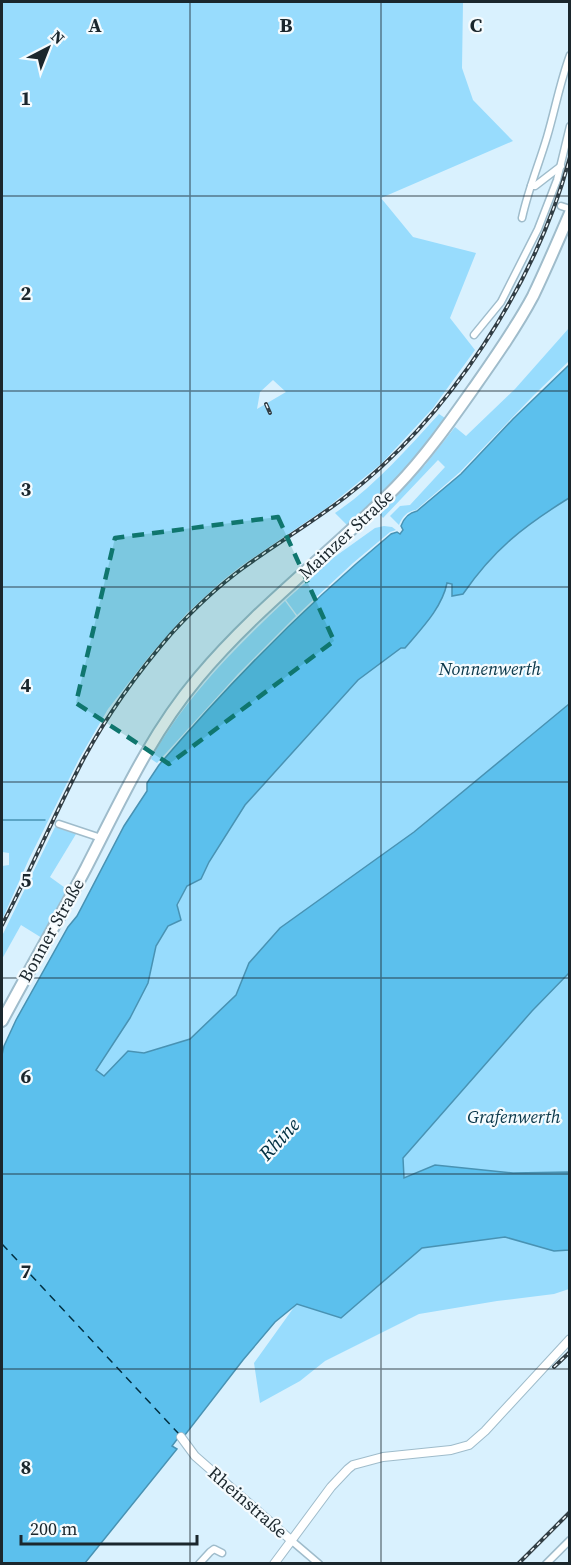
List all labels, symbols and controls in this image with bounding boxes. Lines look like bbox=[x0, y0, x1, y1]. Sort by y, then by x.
text: A bbox=[88, 11, 102, 39]
text: B bbox=[279, 11, 293, 39]
text: C bbox=[470, 11, 482, 39]
north arrow bbox=[18, 18, 78, 78]
text: N bbox=[46, 25, 70, 49]
text: 1 bbox=[21, 84, 31, 112]
text: 2 bbox=[21, 279, 32, 307]
text: 3 bbox=[21, 475, 32, 503]
street label: Mainzer Straße bbox=[293, 483, 399, 585]
park label: Nonnenwerth bbox=[438, 656, 541, 681]
text: 4 bbox=[21, 671, 32, 699]
text: 5 bbox=[21, 866, 32, 894]
street label: Bonner Straße bbox=[12, 874, 90, 986]
text: 6 bbox=[21, 1062, 32, 1090]
park label: Grafenwerth bbox=[467, 1104, 561, 1129]
water label: Rhine bbox=[251, 1112, 306, 1167]
text: 7 bbox=[21, 1257, 32, 1285]
text: 8 bbox=[21, 1453, 31, 1481]
street label: Rheinstraße bbox=[203, 1460, 293, 1544]
scale bar bbox=[21, 1508, 196, 1546]
text: 200 m bbox=[30, 1516, 77, 1541]

